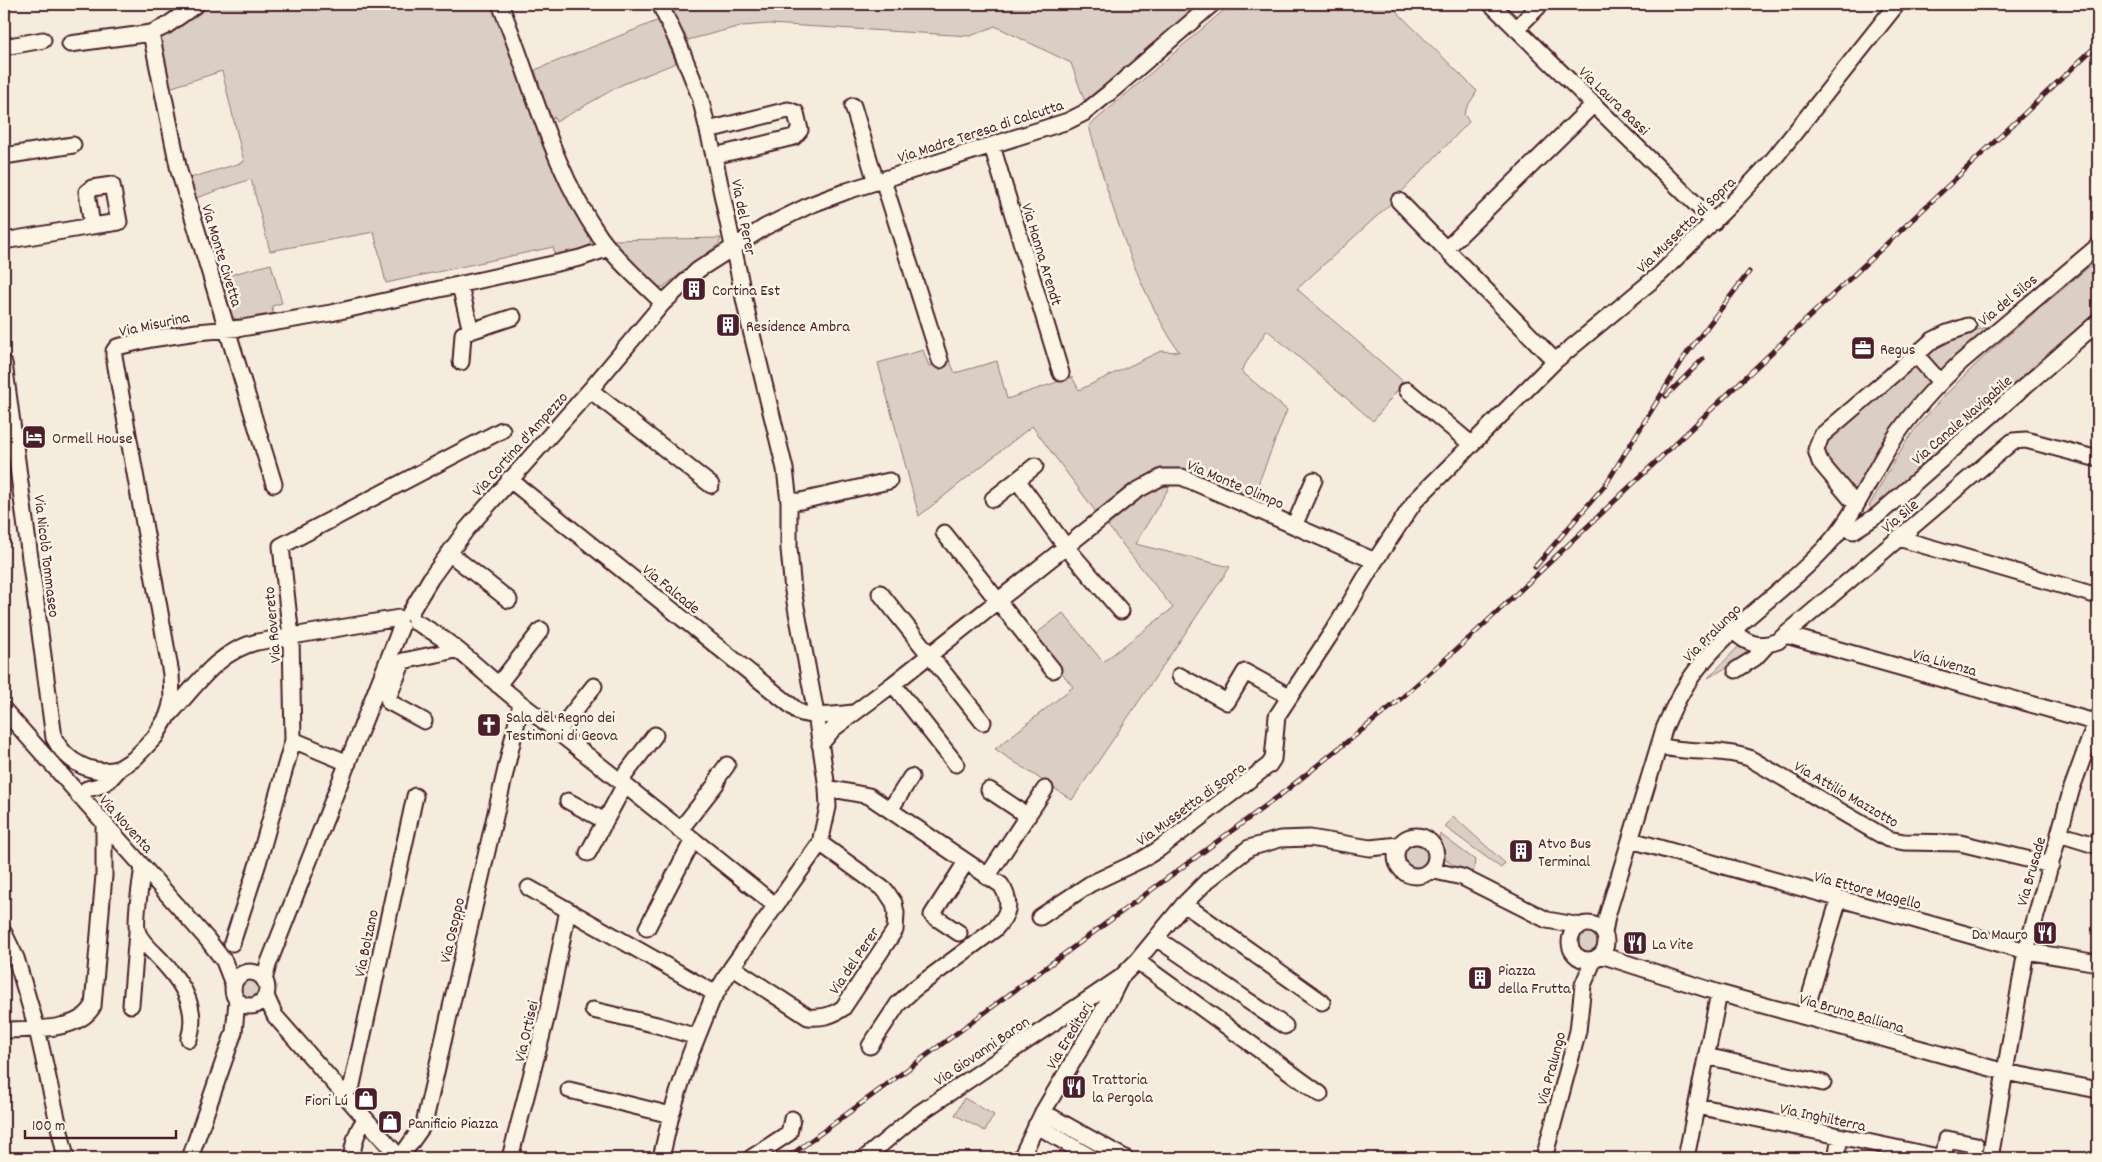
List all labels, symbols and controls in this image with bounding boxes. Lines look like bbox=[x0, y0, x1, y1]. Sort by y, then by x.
street label: Via Laura Bassi bbox=[1572, 62, 1654, 142]
street label: Via Madre Teresa di Calcutta bbox=[895, 95, 1067, 170]
street label: Via Mussetta di Sopra bbox=[1632, 172, 1742, 279]
street label: Via del Perer bbox=[724, 177, 761, 258]
street label: Via Hanna Arendt bbox=[1014, 201, 1067, 309]
street label: Via Monte Civetta bbox=[194, 202, 247, 310]
street label: Via del Silos bbox=[1974, 269, 2044, 333]
building icon: Cortina Est bbox=[681, 276, 707, 302]
place label: Cortina Est bbox=[712, 280, 780, 303]
street label: Via Misurina bbox=[117, 307, 192, 344]
building icon: Residence Ambra bbox=[715, 312, 741, 338]
place label: Residence Ambra bbox=[746, 316, 850, 339]
office icon: Regus bbox=[1850, 335, 1876, 361]
place label: Regus bbox=[1880, 339, 1916, 362]
street label: Via Canale Navigabile bbox=[1907, 371, 2018, 471]
street label: Via Cortina d'Ampezzo bbox=[467, 387, 574, 502]
hotel icon: Ormell House bbox=[21, 424, 47, 450]
place label: Ormell House bbox=[52, 428, 132, 451]
street label: Via Monte Olimpo bbox=[1183, 454, 1287, 516]
street label: Via Nicolò Tommaseo bbox=[27, 494, 64, 619]
street label: Via Sile bbox=[1877, 494, 1924, 539]
street label: Via Falcade bbox=[636, 559, 704, 621]
street label: Via Rovereto bbox=[259, 586, 288, 664]
street label: Via Pralungo bbox=[1678, 599, 1747, 668]
street label: Via Livenza bbox=[1909, 643, 1980, 684]
place label: Sala del Regno dei Testimoni di Geova bbox=[506, 707, 618, 748]
church icon: Sala del Regno dei Testimoni di Geova bbox=[476, 712, 502, 738]
street label: Via Attilio Mazzotto bbox=[1789, 756, 1903, 835]
street label: Via Mussetta di Sopra bbox=[1132, 757, 1251, 853]
street label: Via Noventa bbox=[93, 790, 158, 859]
place label: Atvo Bus Terminal bbox=[1538, 833, 1592, 874]
street label: Via Brusade bbox=[2012, 834, 2053, 909]
building icon: Atvo Bus Terminal bbox=[1508, 838, 1534, 864]
street label: Via Ettore Magello bbox=[1811, 866, 1924, 917]
street label: Via Osoppo bbox=[435, 895, 472, 966]
street label: Via Bolzano bbox=[349, 908, 386, 979]
restaurant icon: Da Mauro bbox=[2032, 920, 2058, 946]
street label: Via del Perer bbox=[824, 923, 886, 1000]
place label: Da Mauro bbox=[1972, 924, 2028, 947]
restaurant icon: La Vite bbox=[1622, 930, 1648, 956]
place label: La Vite bbox=[1652, 934, 1693, 957]
place label: Piazza della Frutta bbox=[1498, 960, 1571, 1001]
building icon: Piazza della Frutta bbox=[1467, 965, 1493, 991]
street label: Via Bruno Balliana bbox=[1796, 988, 1907, 1041]
street label: Via Ortisei bbox=[509, 998, 546, 1065]
street label: Via Ereditari bbox=[1041, 998, 1099, 1074]
street label: Via Giovanni Baron bbox=[930, 1011, 1035, 1093]
street label: Via Pralungo bbox=[1532, 1030, 1573, 1108]
place label: Trattoria la Pergola bbox=[1092, 1069, 1153, 1110]
restaurant icon: Trattoria la Pergola bbox=[1061, 1074, 1087, 1100]
shop icon: Fiori Lú bbox=[353, 1086, 379, 1112]
place label: Fiori Lú bbox=[305, 1090, 348, 1113]
street label: Via Inghilterra bbox=[1777, 1098, 1868, 1139]
scale bar bbox=[25, 1107, 176, 1139]
shop icon: Panificio Piazza bbox=[377, 1109, 403, 1135]
place label: Panificio Piazza bbox=[408, 1113, 498, 1136]
text: 100 m bbox=[32, 1116, 65, 1138]

